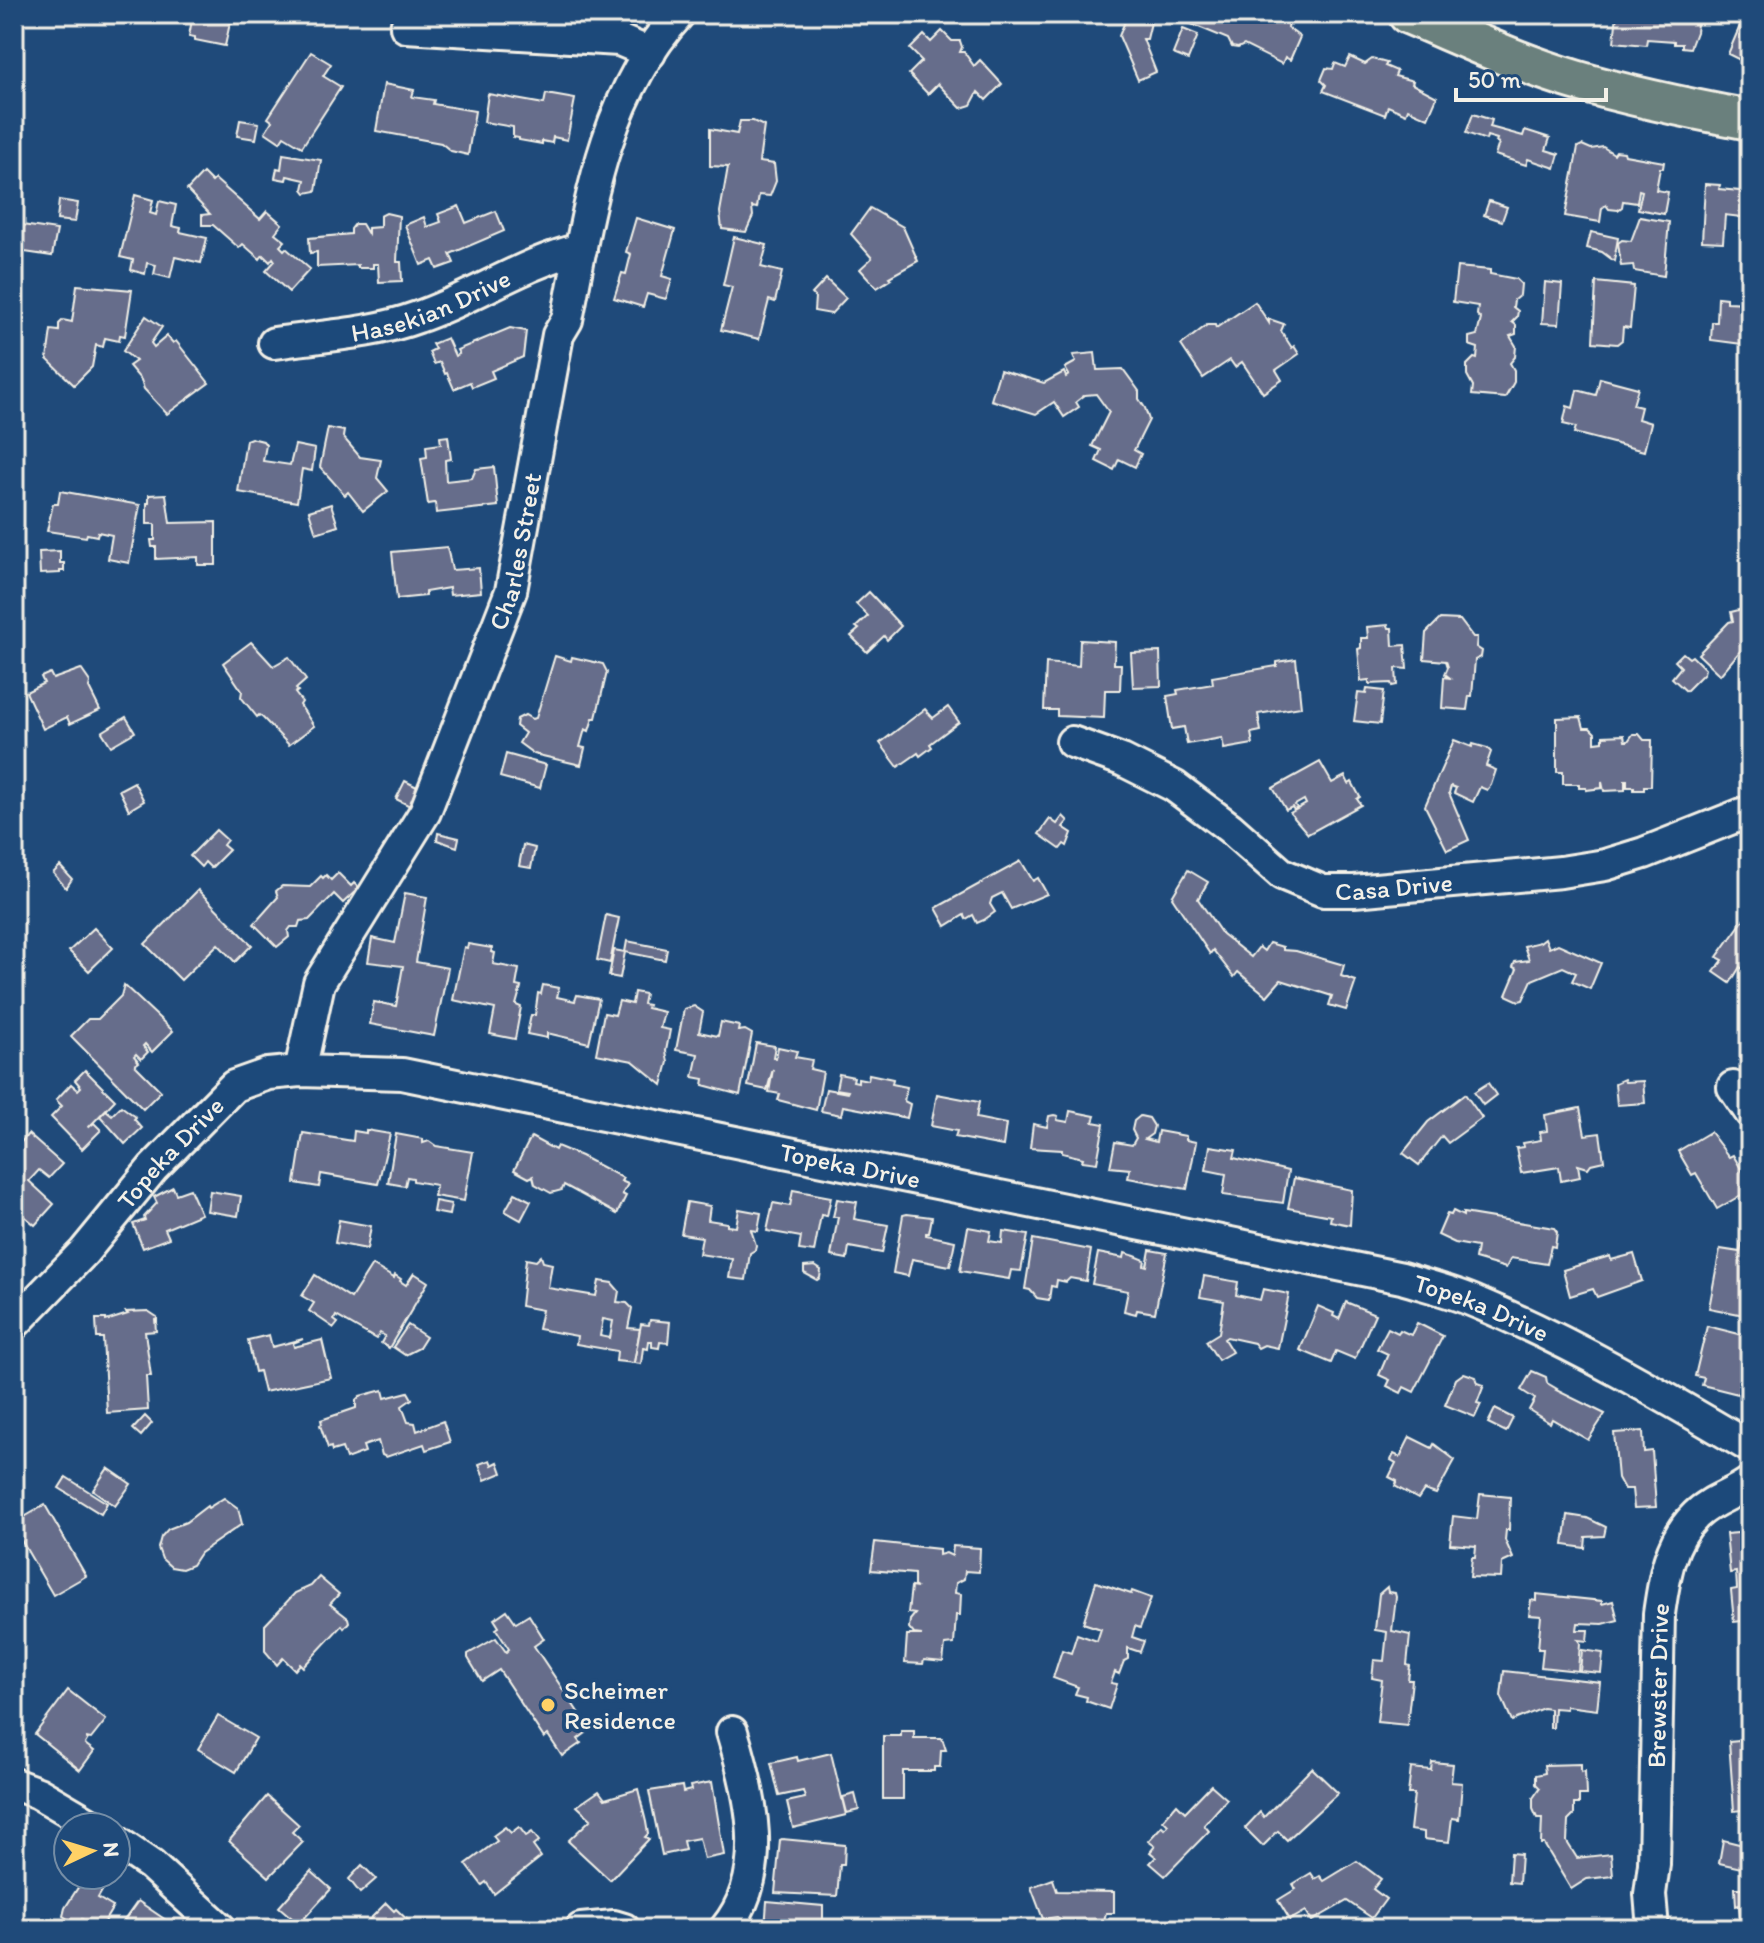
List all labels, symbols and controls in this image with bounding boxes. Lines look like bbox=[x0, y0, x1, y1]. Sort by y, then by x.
scale bar bbox=[1456, 52, 1606, 102]
text: 50 m bbox=[1468, 65, 1521, 94]
street label: Hasekian Drive bbox=[349, 262, 516, 349]
street label: Charles Street bbox=[481, 470, 548, 635]
street label: Casa Drive bbox=[1335, 866, 1454, 907]
street label: Topeka Drive bbox=[110, 1090, 231, 1216]
street label: Topeka Drive bbox=[777, 1135, 923, 1195]
street label: Topeka Drive bbox=[1410, 1267, 1554, 1349]
street label: Brewster Drive bbox=[1640, 1601, 1676, 1768]
place label: Scheimer Residence bbox=[564, 1674, 676, 1736]
marker: Scheimer Residence bbox=[539, 1696, 557, 1714]
north arrow bbox=[52, 1811, 132, 1891]
text: N bbox=[97, 1841, 125, 1858]

